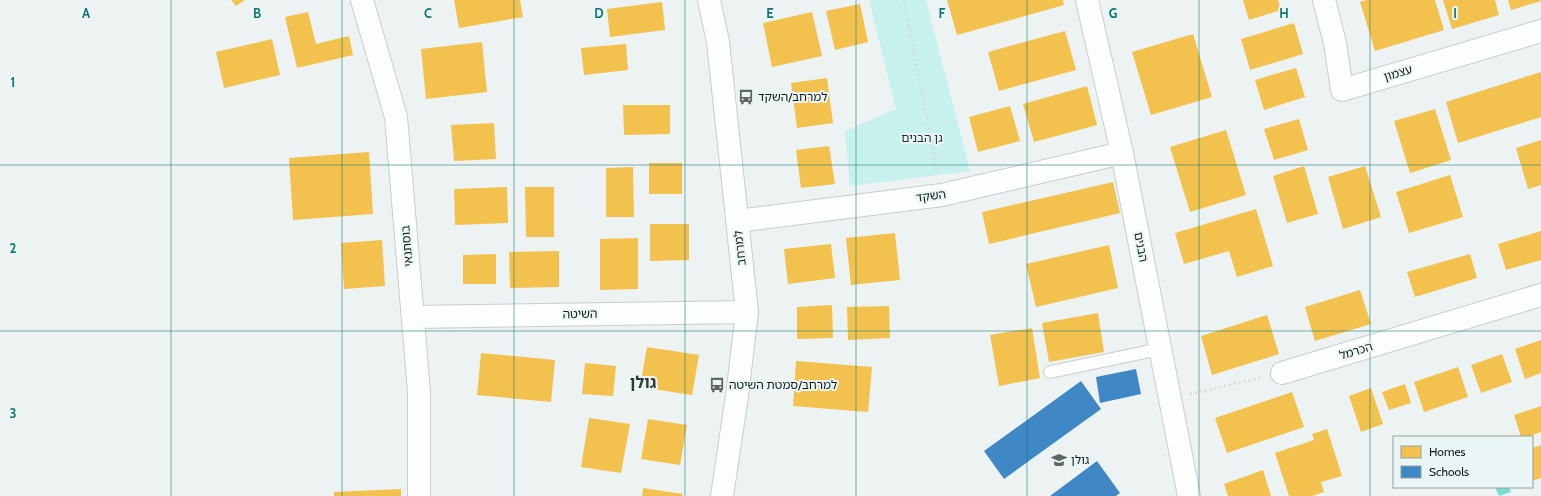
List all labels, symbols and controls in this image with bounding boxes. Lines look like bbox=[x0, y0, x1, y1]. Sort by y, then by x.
text: A bbox=[82, 5, 91, 21]
text: B bbox=[253, 5, 261, 21]
text: C bbox=[424, 5, 432, 21]
text: D bbox=[594, 5, 604, 21]
text: E bbox=[766, 5, 774, 21]
text: F bbox=[939, 5, 946, 21]
text: G bbox=[1109, 5, 1118, 21]
text: H bbox=[1279, 5, 1289, 21]
text: I bbox=[1453, 5, 1457, 21]
street label: עצמון bbox=[1382, 61, 1414, 84]
text: 1 bbox=[11, 74, 15, 90]
bus stop icon: למרחב/השקד bbox=[737, 88, 755, 106]
place label: למרחב/השקד bbox=[758, 89, 827, 104]
park label: גן הבנים bbox=[901, 130, 943, 145]
street label: השקד bbox=[915, 186, 947, 205]
street label: בוסתנאי bbox=[397, 224, 416, 268]
street label: למרחב bbox=[730, 230, 749, 266]
street label: הבנים bbox=[1131, 231, 1152, 263]
text: 2 bbox=[10, 240, 17, 256]
street label: השיטה bbox=[562, 306, 598, 321]
street label: הכרמל bbox=[1337, 338, 1374, 363]
district label: גולן bbox=[630, 373, 657, 392]
bus stop icon: למרחב/סמטת השיטה bbox=[708, 376, 726, 394]
place label: למרחב/סמטת השיטה bbox=[729, 377, 837, 392]
text: 3 bbox=[9, 405, 17, 421]
legend bbox=[1393, 436, 1533, 488]
text: Homes bbox=[1429, 444, 1466, 459]
school or university icon: גולן bbox=[1050, 451, 1068, 469]
place label: גולן bbox=[1071, 452, 1090, 467]
text: Schools bbox=[1429, 464, 1469, 479]

